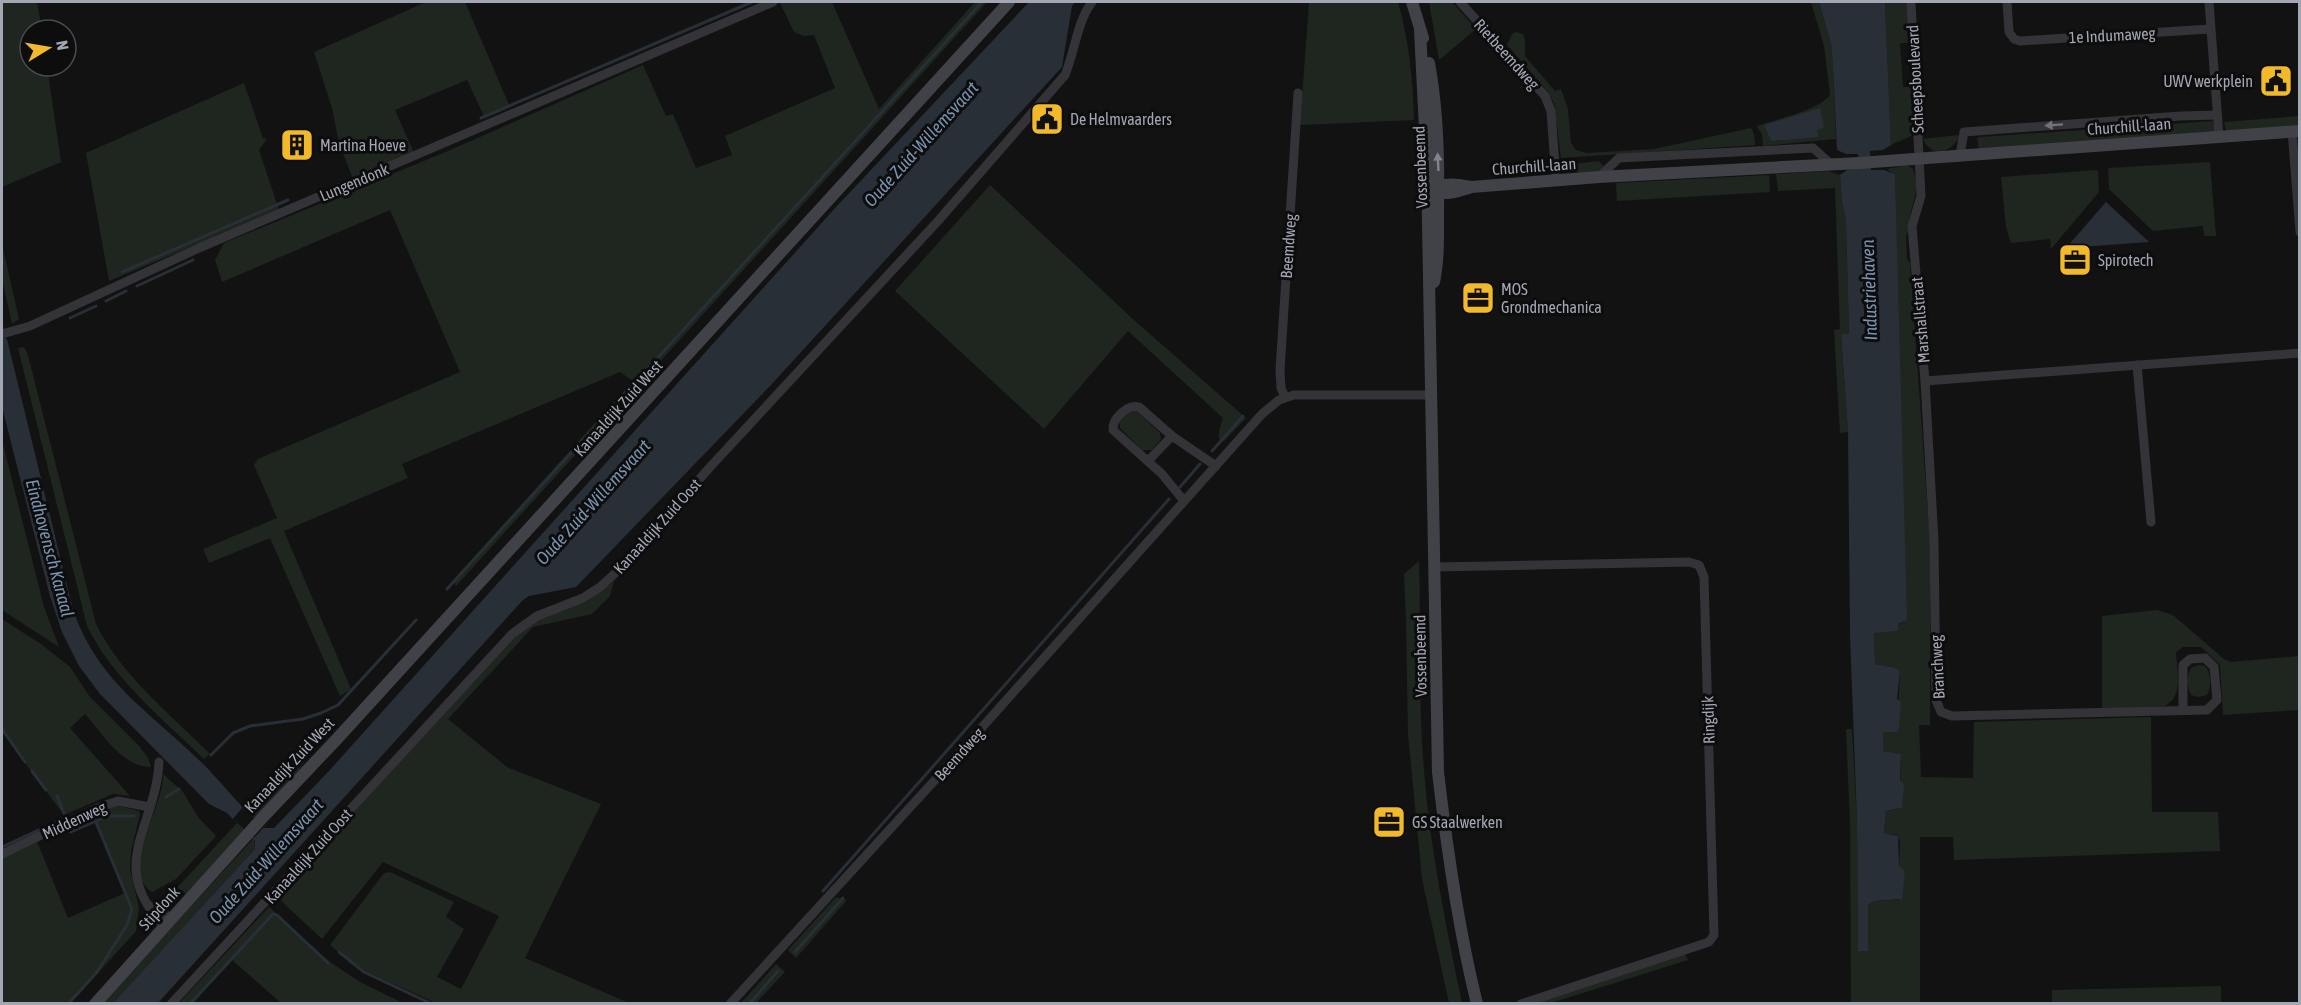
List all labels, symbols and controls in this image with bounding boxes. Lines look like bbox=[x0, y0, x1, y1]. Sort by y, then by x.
street label: Rietbeemdweg bbox=[1470, 15, 1543, 94]
north arrow bbox=[18, 18, 78, 78]
street label: Scheepsboulevard bbox=[1903, 24, 1928, 134]
street label: 1e Indumaweg bbox=[2068, 24, 2156, 47]
text: N bbox=[53, 39, 72, 51]
public building icon: UWV werkplein bbox=[2258, 63, 2294, 99]
place label: UWV werkplein bbox=[2163, 72, 2253, 91]
water label: Oude Zuid-Willemsvaart bbox=[859, 77, 983, 211]
public building icon: De Helmvaarders bbox=[1029, 101, 1065, 137]
place label: De Helmvaarders bbox=[1070, 110, 1172, 128]
street label: Churchill-laan bbox=[2086, 114, 2172, 138]
one-way arrow bbox=[2044, 121, 2063, 130]
street label: Vossenbeemd bbox=[1410, 126, 1430, 208]
building icon: Martina Hoeve bbox=[279, 127, 315, 163]
place label: Martina Hoeve bbox=[320, 136, 406, 154]
one-way arrow bbox=[1433, 152, 1442, 171]
street label: Churchill-laan bbox=[1491, 154, 1577, 178]
street label: Lungendonk bbox=[317, 159, 392, 206]
street label: Beemdweg bbox=[1277, 213, 1300, 279]
water label: Industriehaven bbox=[1857, 239, 1881, 341]
office icon: Spirotech bbox=[2057, 242, 2093, 278]
place label: Spirotech bbox=[2098, 251, 2154, 270]
street label: Marshallstraat bbox=[1907, 276, 1933, 364]
office icon: MOS Grondmechanica bbox=[1460, 280, 1496, 316]
place label: MOS Grondmechanica bbox=[1501, 280, 1602, 316]
street label: Kanaaldijk Zuid West bbox=[570, 356, 667, 460]
water label: Oude Zuid-Willemsvaart bbox=[531, 435, 655, 569]
street label: Kanaaldijk Zuid Oost bbox=[610, 475, 705, 578]
water label: Eindhovensch Kanaal bbox=[22, 477, 78, 619]
street label: Vossenbeemd bbox=[1410, 615, 1430, 697]
street label: Branchweg bbox=[1926, 634, 1949, 700]
street label: Ringdijk bbox=[1698, 696, 1719, 744]
street label: Kanaaldijk Zuid West bbox=[241, 714, 338, 817]
street label: Beemdweg bbox=[931, 724, 988, 785]
water label: Oude Zuid-Willemsvaart bbox=[204, 794, 328, 928]
street label: Middenweg bbox=[39, 797, 109, 843]
office icon: GS Staalwerken bbox=[1371, 804, 1407, 840]
street label: Kanaaldijk Zuid Oost bbox=[261, 805, 356, 908]
place label: GS Staalwerken bbox=[1412, 813, 1503, 831]
street label: Stipdonk bbox=[135, 882, 184, 934]

